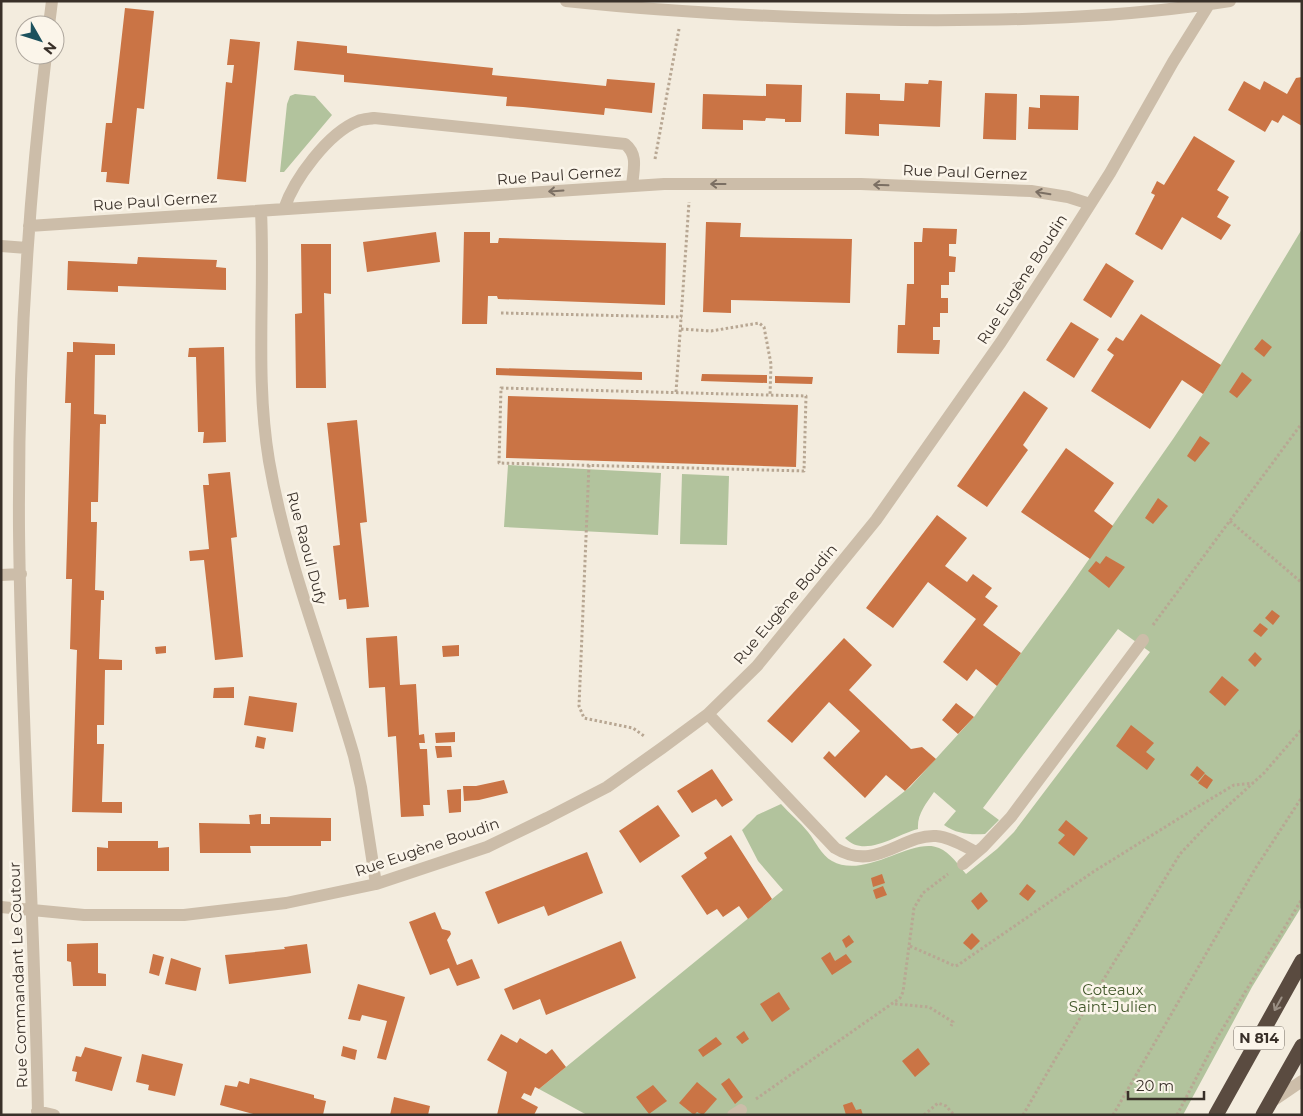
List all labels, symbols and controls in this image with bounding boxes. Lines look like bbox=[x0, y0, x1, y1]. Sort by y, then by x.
north arrow bbox=[15, 15, 65, 65]
text: N bbox=[40, 38, 61, 58]
street label: Rue Paul Gernez bbox=[902, 160, 1028, 184]
street label: Rue Paul Gernez bbox=[496, 161, 622, 189]
one-way arrow bbox=[711, 179, 727, 189]
one-way arrow bbox=[873, 180, 890, 190]
street label: Rue Paul Gernez bbox=[92, 187, 218, 215]
one-way arrow bbox=[548, 187, 564, 196]
one-way arrow bbox=[1035, 188, 1051, 198]
street label: Rue Eugène Boudin bbox=[973, 210, 1071, 348]
street label: Rue Raoul Dufy bbox=[283, 489, 331, 608]
street label: Rue Eugène Boudin bbox=[729, 540, 841, 668]
street label: Rue Eugène Boudin bbox=[352, 813, 502, 881]
street label: Rue Commandant Le Coutour bbox=[5, 862, 31, 1088]
park label: Coteaux Saint-Julien bbox=[1069, 980, 1157, 1016]
one-way arrow bbox=[1273, 996, 1283, 1011]
road number: N 814 bbox=[1234, 1026, 1284, 1050]
scale bar bbox=[1128, 1068, 1204, 1100]
text: 20 m bbox=[1136, 1076, 1174, 1095]

